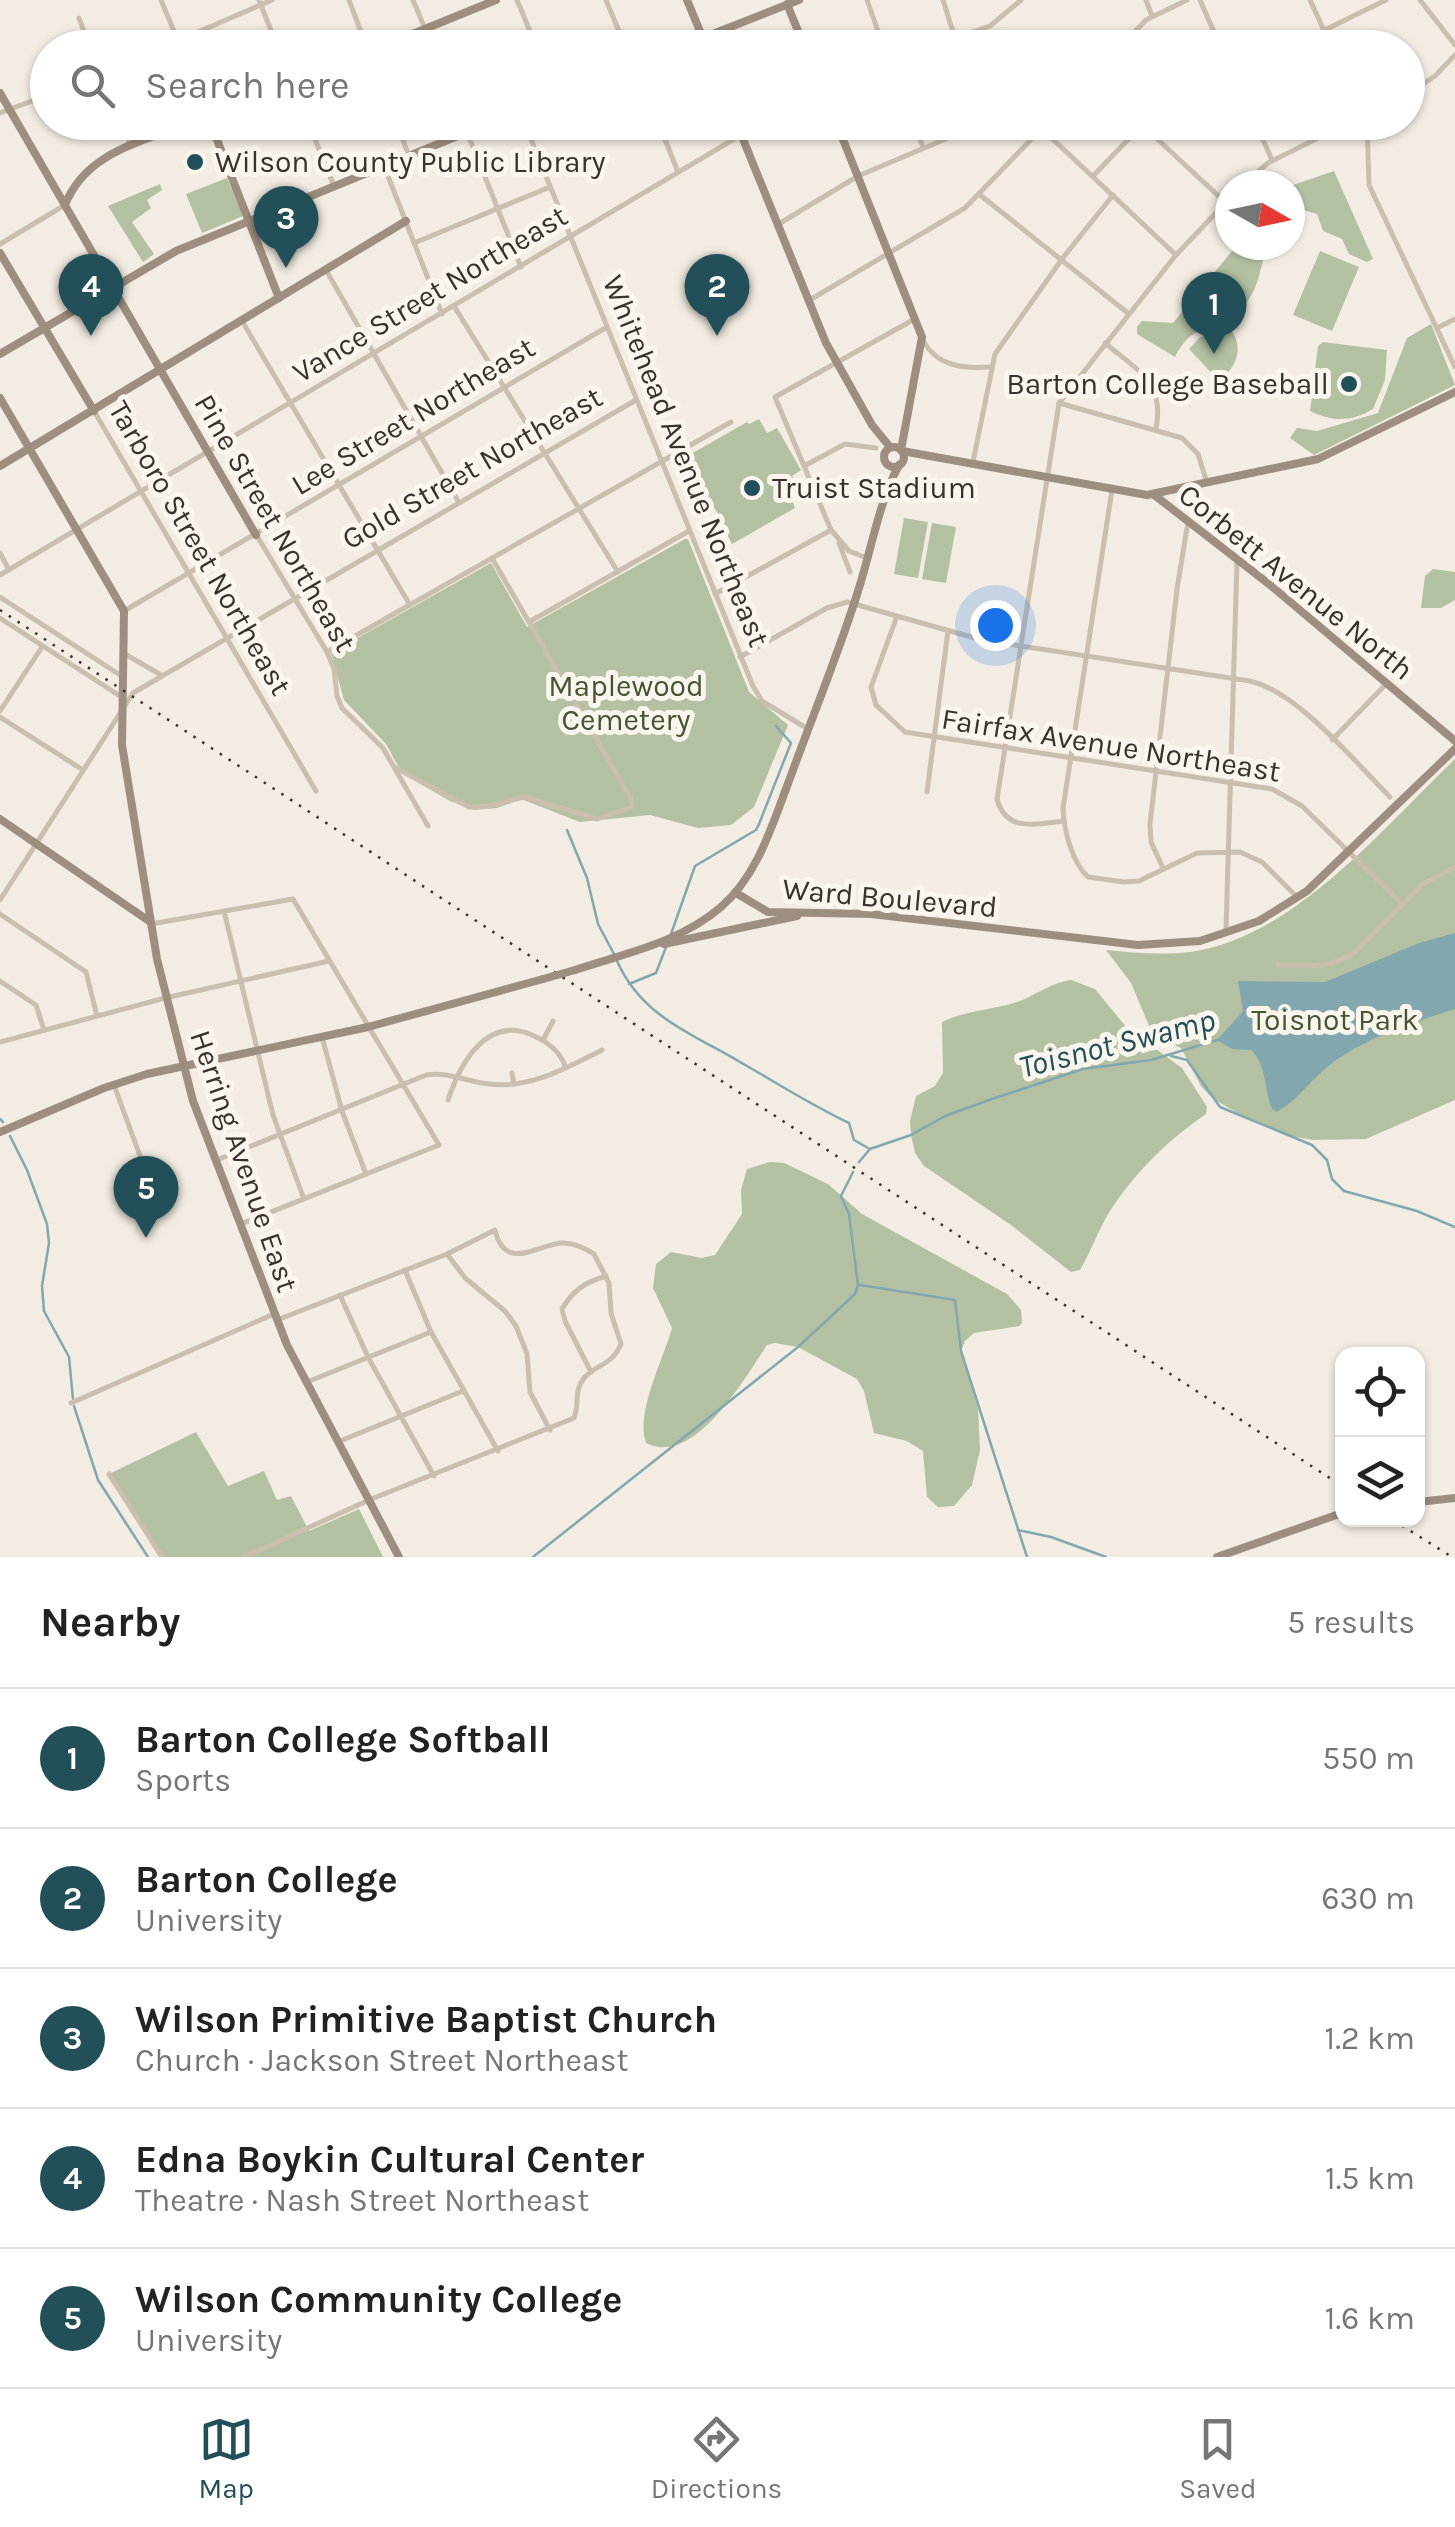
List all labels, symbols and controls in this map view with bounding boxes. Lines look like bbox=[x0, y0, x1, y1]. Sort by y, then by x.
search box bbox=[30, 30, 1425, 140]
icon: search bbox=[65, 58, 120, 113]
text: Search here bbox=[145, 63, 349, 108]
place label: Wilson County Public Library bbox=[215, 144, 605, 180]
marker: Wilson County Public Library bbox=[184, 151, 206, 173]
north arrow bbox=[1215, 170, 1305, 260]
pin: 3 bbox=[254, 186, 318, 268]
street label: Vance Street Northeast bbox=[286, 198, 574, 390]
pin: 4 bbox=[58, 254, 124, 336]
pin: 2 bbox=[684, 254, 750, 336]
street label: Whitehead Avenue Northeast bbox=[595, 270, 777, 652]
pin: 1 bbox=[1182, 272, 1246, 354]
street label: Lee Street Northeast bbox=[285, 329, 541, 503]
place label: Barton College Baseball bbox=[1006, 366, 1329, 402]
marker: Barton College Baseball bbox=[1338, 373, 1360, 395]
street label: Gold Street Northeast bbox=[335, 379, 609, 557]
street label: Pine Street Northeast bbox=[186, 388, 364, 658]
street label: Tarboro Street Northeast bbox=[101, 394, 299, 702]
place label: Truist Stadium bbox=[772, 470, 976, 506]
street label: Corbett Avenue North bbox=[1171, 476, 1421, 688]
marker: Truist Stadium bbox=[741, 477, 763, 499]
your location bbox=[970, 600, 1021, 651]
park label: Maplewood Cemetery bbox=[548, 668, 704, 738]
street label: Fairfax Avenue Northeast bbox=[939, 700, 1283, 790]
street label: Ward Boulevard bbox=[781, 871, 999, 925]
water label: Toisnot Swamp bbox=[1015, 1001, 1219, 1086]
park label: Toisnot Park bbox=[1251, 1002, 1419, 1038]
street label: Herring Avenue East bbox=[182, 1025, 306, 1297]
pin: 5 bbox=[114, 1156, 178, 1238]
map controls bbox=[1335, 1347, 1425, 1527]
button: locate bbox=[1335, 1347, 1425, 1437]
button: layers bbox=[1335, 1437, 1425, 1527]
text: Nearby bbox=[40, 1597, 180, 1647]
text: 5 results bbox=[1287, 1604, 1415, 1641]
text: Barton College Softball bbox=[135, 1717, 551, 1762]
text: 1 bbox=[67, 1740, 78, 1777]
text: 550 m bbox=[1322, 1740, 1415, 1777]
text: Sports bbox=[135, 1762, 231, 1799]
text: Barton College bbox=[135, 1857, 398, 1902]
text: 2 bbox=[63, 1880, 82, 1917]
text: 630 m bbox=[1321, 1880, 1415, 1917]
text: University bbox=[135, 1902, 282, 1939]
text: Wilson Primitive Baptist Church bbox=[135, 1997, 717, 2042]
text: 3 bbox=[63, 2020, 82, 2057]
text: 1.2 km bbox=[1325, 2020, 1415, 2057]
text: Church · Jackson Street Northeast bbox=[135, 2042, 629, 2079]
text: Edna Boykin Cultural Center bbox=[135, 2137, 644, 2182]
text: 4 bbox=[63, 2160, 82, 2197]
text: 1.5 km bbox=[1325, 2160, 1415, 2197]
text: Theatre · Nash Street Northeast bbox=[135, 2182, 589, 2219]
text: Wilson Community College bbox=[135, 2277, 622, 2322]
text: 5 bbox=[63, 2300, 82, 2337]
text: 1.6 km bbox=[1325, 2300, 1415, 2337]
text: University bbox=[135, 2322, 282, 2359]
tab: Map bbox=[198, 2412, 254, 2505]
tab: Directions bbox=[651, 2412, 782, 2505]
tab: Saved bbox=[1179, 2412, 1257, 2505]

